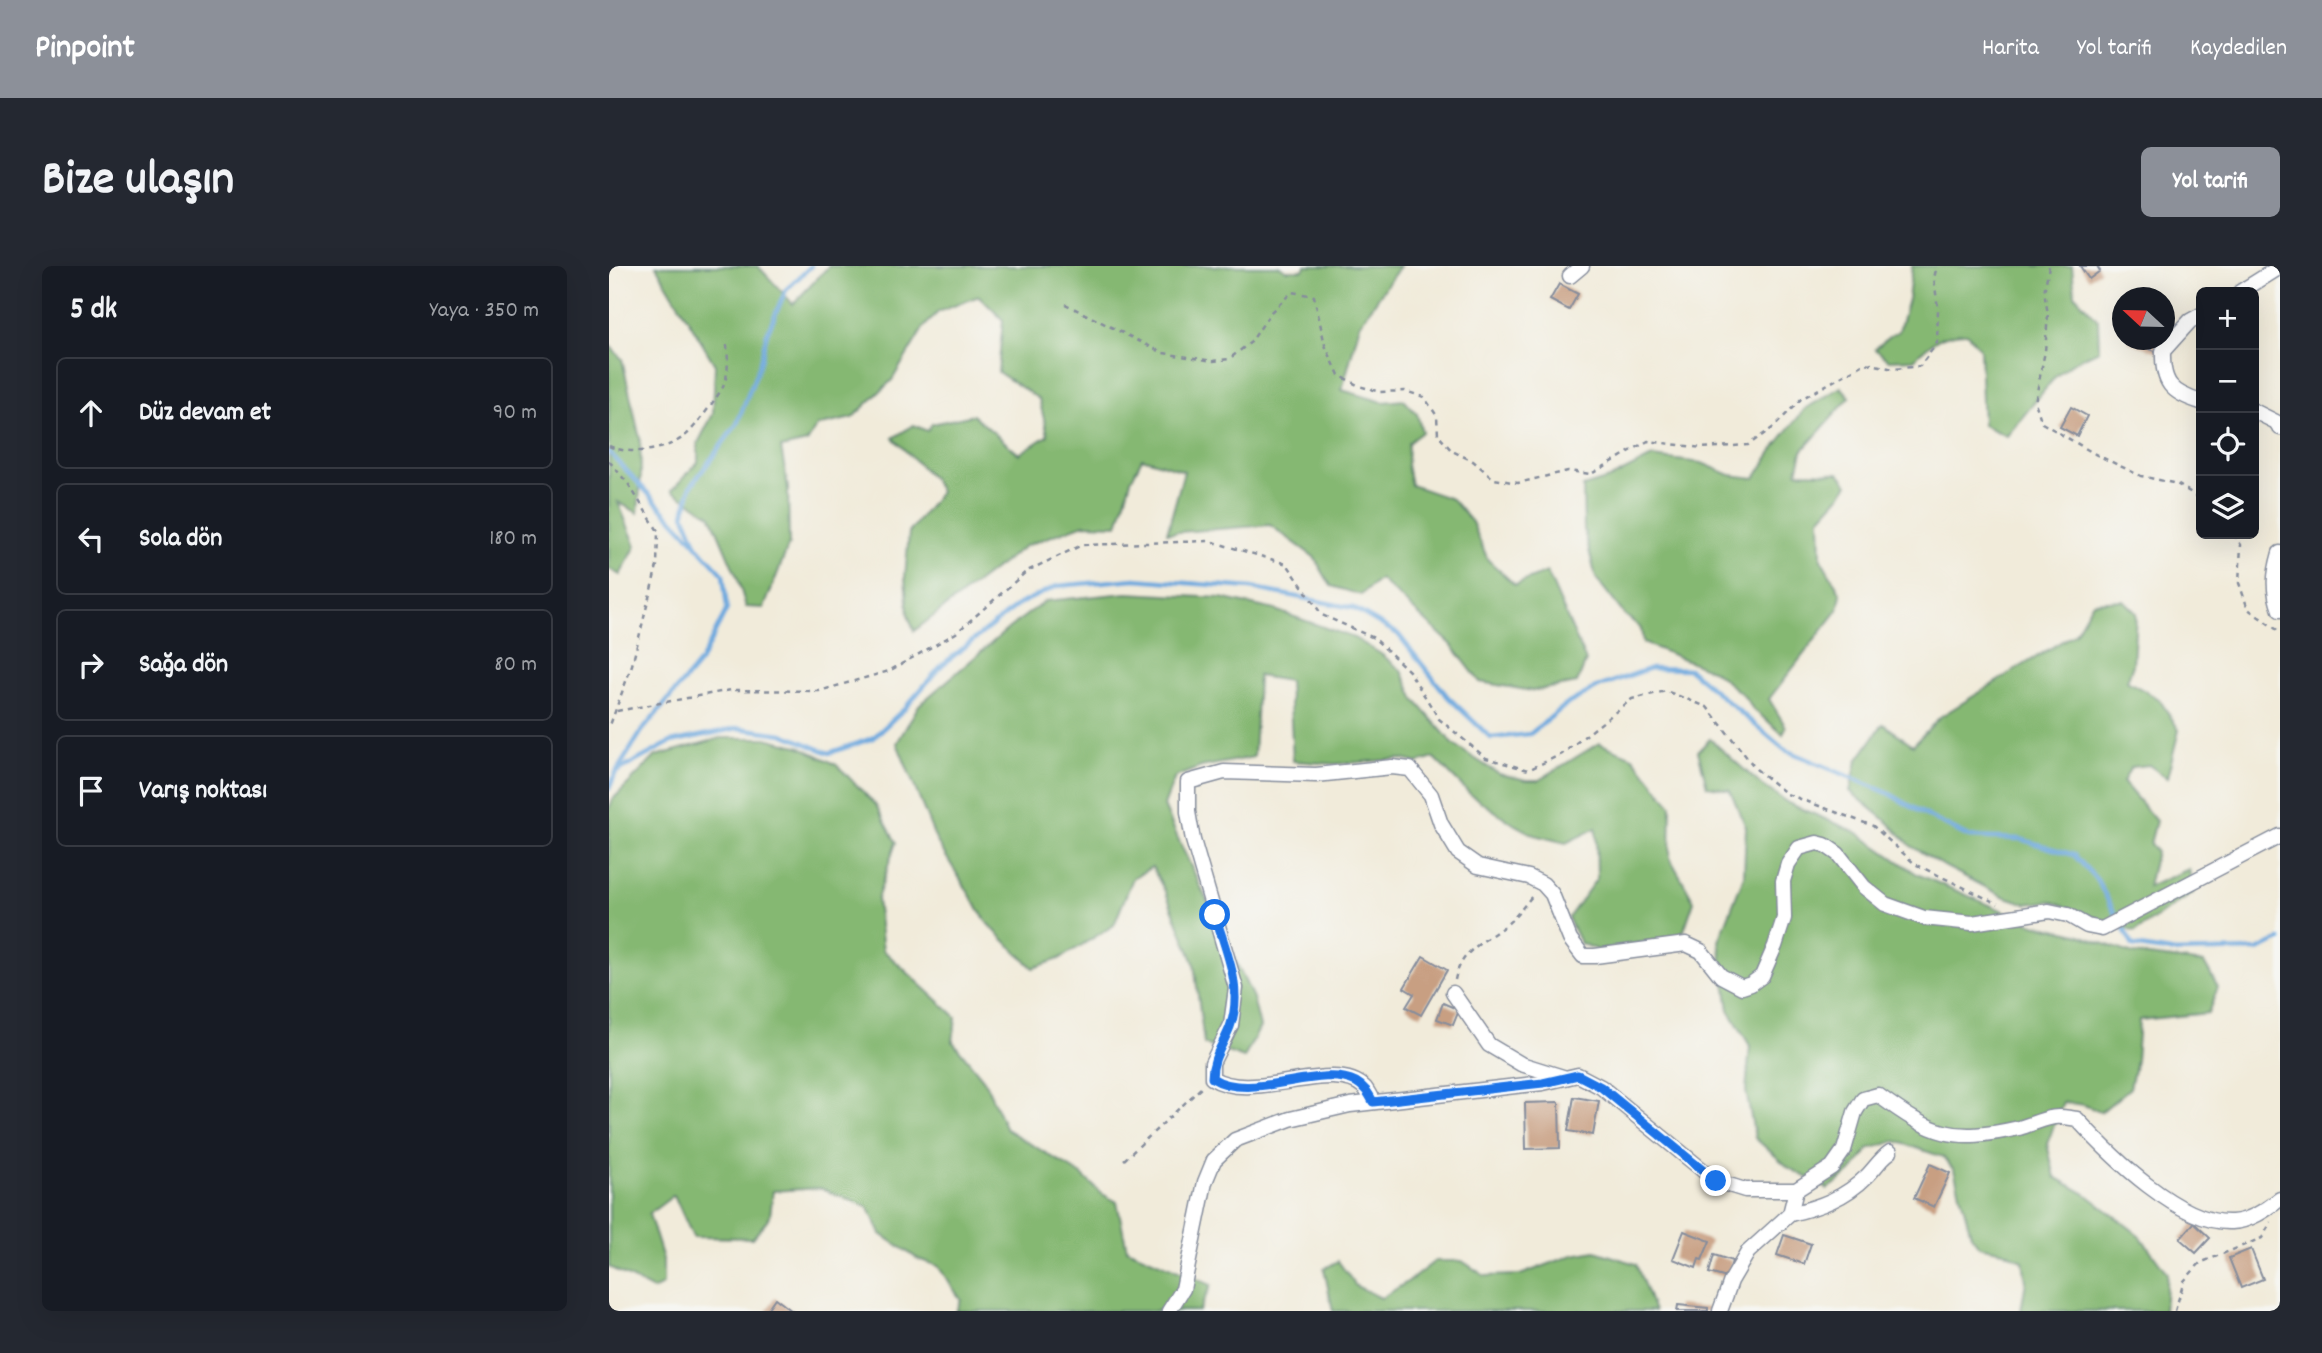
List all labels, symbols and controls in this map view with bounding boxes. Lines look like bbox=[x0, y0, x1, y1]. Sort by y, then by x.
text: Pinpoint bbox=[35, 26, 135, 73]
text: Harita bbox=[1982, 32, 2039, 66]
text: Yol tarifi bbox=[2077, 32, 2152, 66]
text: Kaydedilen bbox=[2190, 32, 2287, 66]
text: Bize ulaşın bbox=[42, 147, 234, 217]
button: Yol tarifi bbox=[2141, 147, 2280, 217]
north arrow bbox=[2112, 287, 2175, 350]
map controls bbox=[2196, 287, 2259, 539]
button: + bbox=[2196, 287, 2259, 350]
text: 5 dk bbox=[70, 290, 117, 333]
text: Yaya · 350 m bbox=[429, 295, 539, 328]
button: − bbox=[2196, 350, 2259, 413]
icon: ahead bbox=[72, 394, 110, 432]
text: Düz devam et bbox=[139, 395, 271, 432]
text: 90 m bbox=[493, 397, 537, 430]
button: locate bbox=[2196, 413, 2259, 476]
button: layers bbox=[2196, 476, 2259, 539]
icon: left bbox=[72, 520, 110, 558]
text: Sola dön bbox=[139, 521, 222, 558]
text: 180 m bbox=[489, 523, 537, 556]
icon: right bbox=[72, 646, 110, 684]
text: Sağa dön bbox=[139, 647, 228, 684]
text: 80 m bbox=[494, 649, 537, 682]
icon: arrive bbox=[72, 772, 110, 810]
text: Varış noktası bbox=[139, 773, 267, 810]
route start bbox=[1199, 899, 1230, 930]
route end bbox=[1700, 1165, 1731, 1196]

